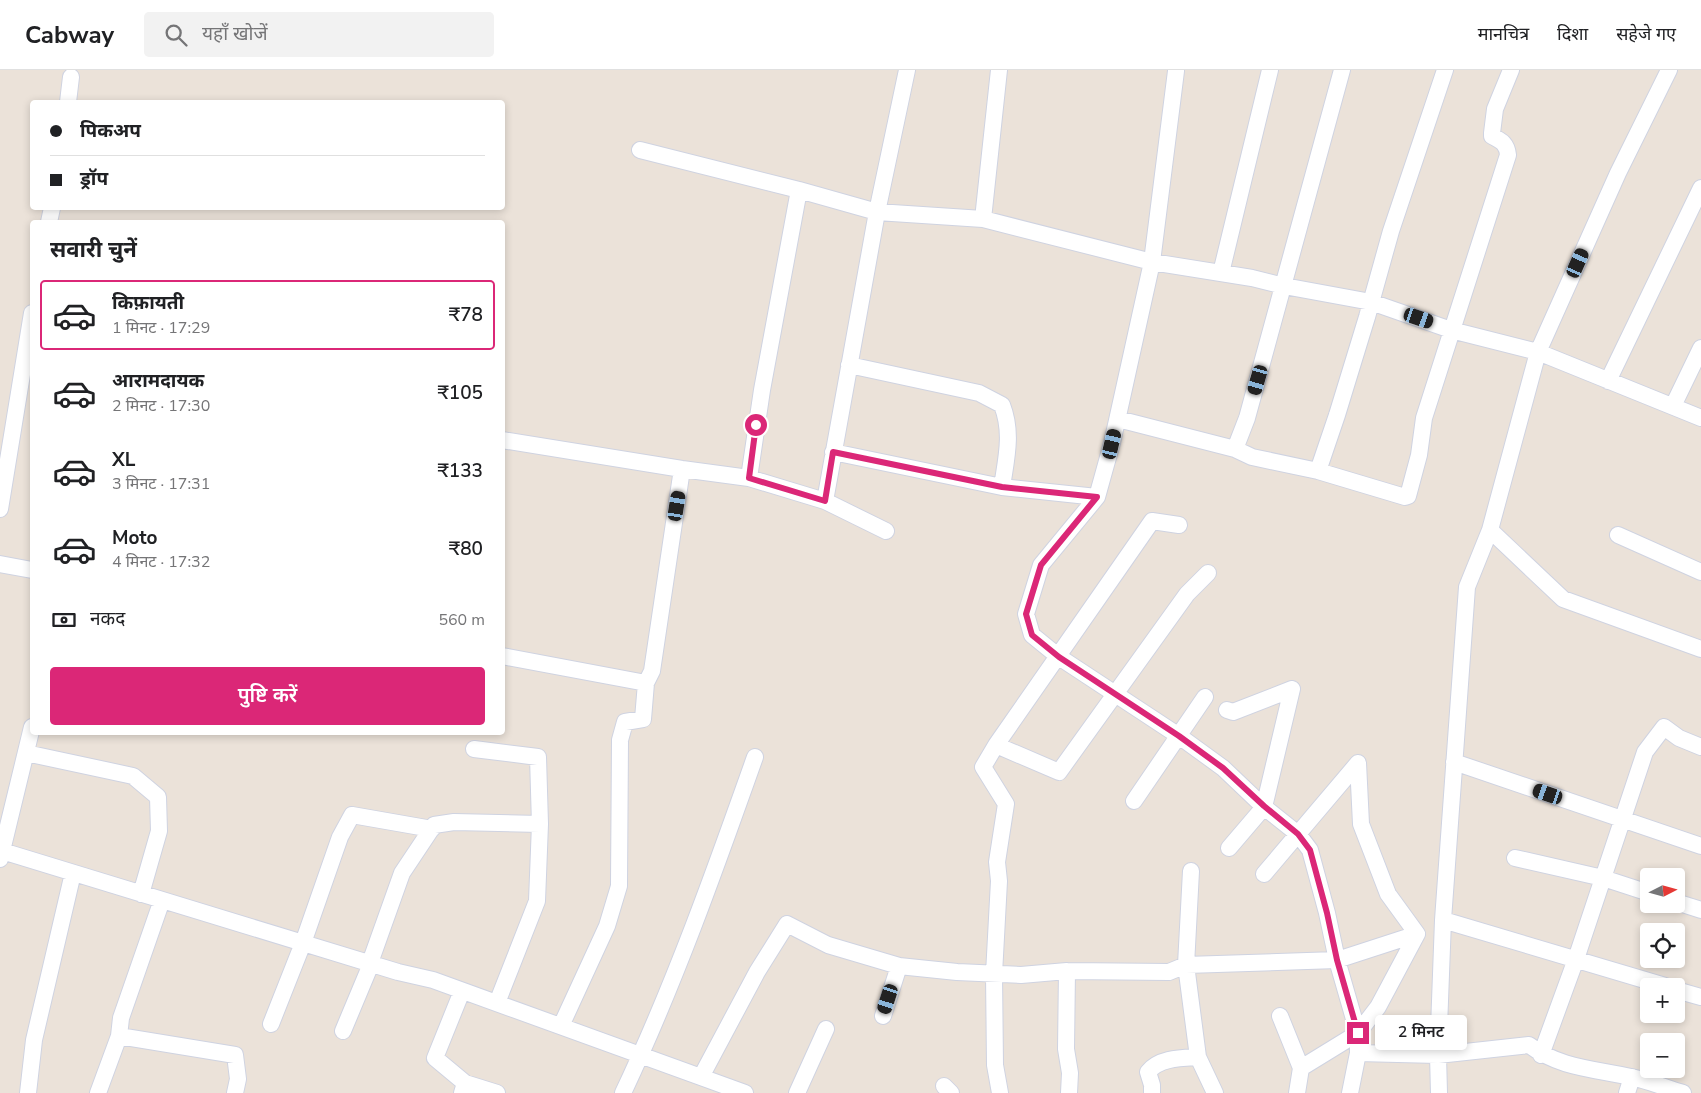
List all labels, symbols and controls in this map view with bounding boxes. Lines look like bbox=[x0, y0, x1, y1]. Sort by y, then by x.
search box bbox=[144, 12, 494, 57]
text: Cabway bbox=[25, 19, 114, 51]
icon: search bbox=[162, 21, 190, 49]
text: यहाँ खोजें bbox=[202, 21, 268, 47]
text: मानचित्र bbox=[1478, 22, 1529, 46]
text: दिशा bbox=[1557, 22, 1588, 46]
text: सहेजे गए bbox=[1616, 22, 1676, 46]
text: पिकअप bbox=[80, 118, 141, 144]
text: ड्रॉप bbox=[80, 166, 108, 192]
text: सवारी चुनें bbox=[50, 235, 137, 265]
car bbox=[1565, 246, 1590, 280]
text: किफ़ायती bbox=[112, 290, 184, 316]
icon: car bbox=[52, 293, 97, 338]
text: ₹78 bbox=[449, 302, 483, 328]
car bbox=[1402, 306, 1435, 330]
text: 1 मिनट · 17:29 bbox=[112, 317, 210, 339]
car bbox=[1246, 364, 1269, 396]
text: आरामदायक bbox=[112, 368, 204, 394]
icon: car bbox=[52, 371, 97, 416]
text: ₹105 bbox=[437, 380, 483, 406]
text: 2 मिनट · 17:30 bbox=[112, 395, 210, 417]
route start bbox=[745, 414, 767, 436]
car bbox=[1101, 428, 1122, 460]
text: XL bbox=[112, 447, 135, 473]
icon: car bbox=[52, 449, 97, 494]
text: ₹133 bbox=[437, 458, 483, 484]
text: 3 मिनट · 17:31 bbox=[112, 473, 210, 495]
car bbox=[667, 490, 686, 522]
text: Moto bbox=[112, 525, 158, 551]
icon: car bbox=[52, 527, 97, 572]
text: ₹80 bbox=[449, 536, 483, 562]
text: 4 मिनट · 17:32 bbox=[112, 551, 210, 573]
icon: cash bbox=[50, 606, 78, 634]
text: नकद bbox=[90, 606, 125, 632]
text: 560 m bbox=[438, 609, 485, 631]
button: पुष्टि करें bbox=[50, 667, 485, 725]
car bbox=[1531, 782, 1564, 806]
north arrow bbox=[1640, 868, 1685, 912]
map controls bbox=[1640, 868, 1685, 1078]
button: locate bbox=[1640, 923, 1685, 968]
button: + bbox=[1640, 978, 1685, 1023]
car bbox=[876, 982, 899, 1016]
callout: 2 मिनट bbox=[1376, 1016, 1468, 1050]
text: 2 मिनट bbox=[1398, 1021, 1444, 1043]
route end bbox=[1347, 1022, 1369, 1044]
button: − bbox=[1640, 1033, 1685, 1078]

